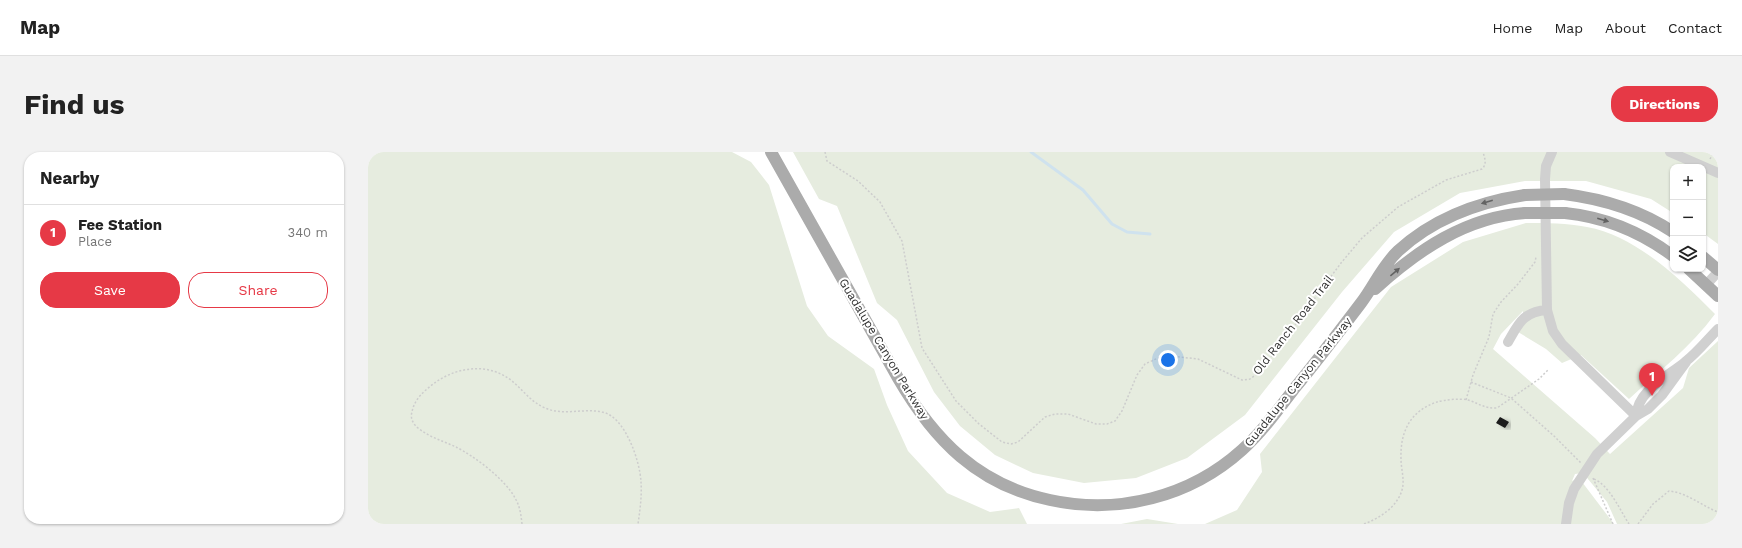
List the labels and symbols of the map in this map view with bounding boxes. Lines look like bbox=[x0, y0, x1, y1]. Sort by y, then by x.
one-way arrow bbox=[1481, 200, 1493, 206]
one-way arrow bbox=[1597, 217, 1609, 223]
one-way arrow bbox=[1389, 267, 1400, 276]
street label: Old Ranch Road Trail bbox=[1250, 272, 1336, 378]
street label: Guadalupe Canyon Parkway bbox=[836, 276, 932, 423]
street label: Guadalupe Canyon Parkway bbox=[1241, 314, 1355, 449]
your location bbox=[1158, 350, 1178, 370]
pin: 1 bbox=[1639, 363, 1665, 396]

